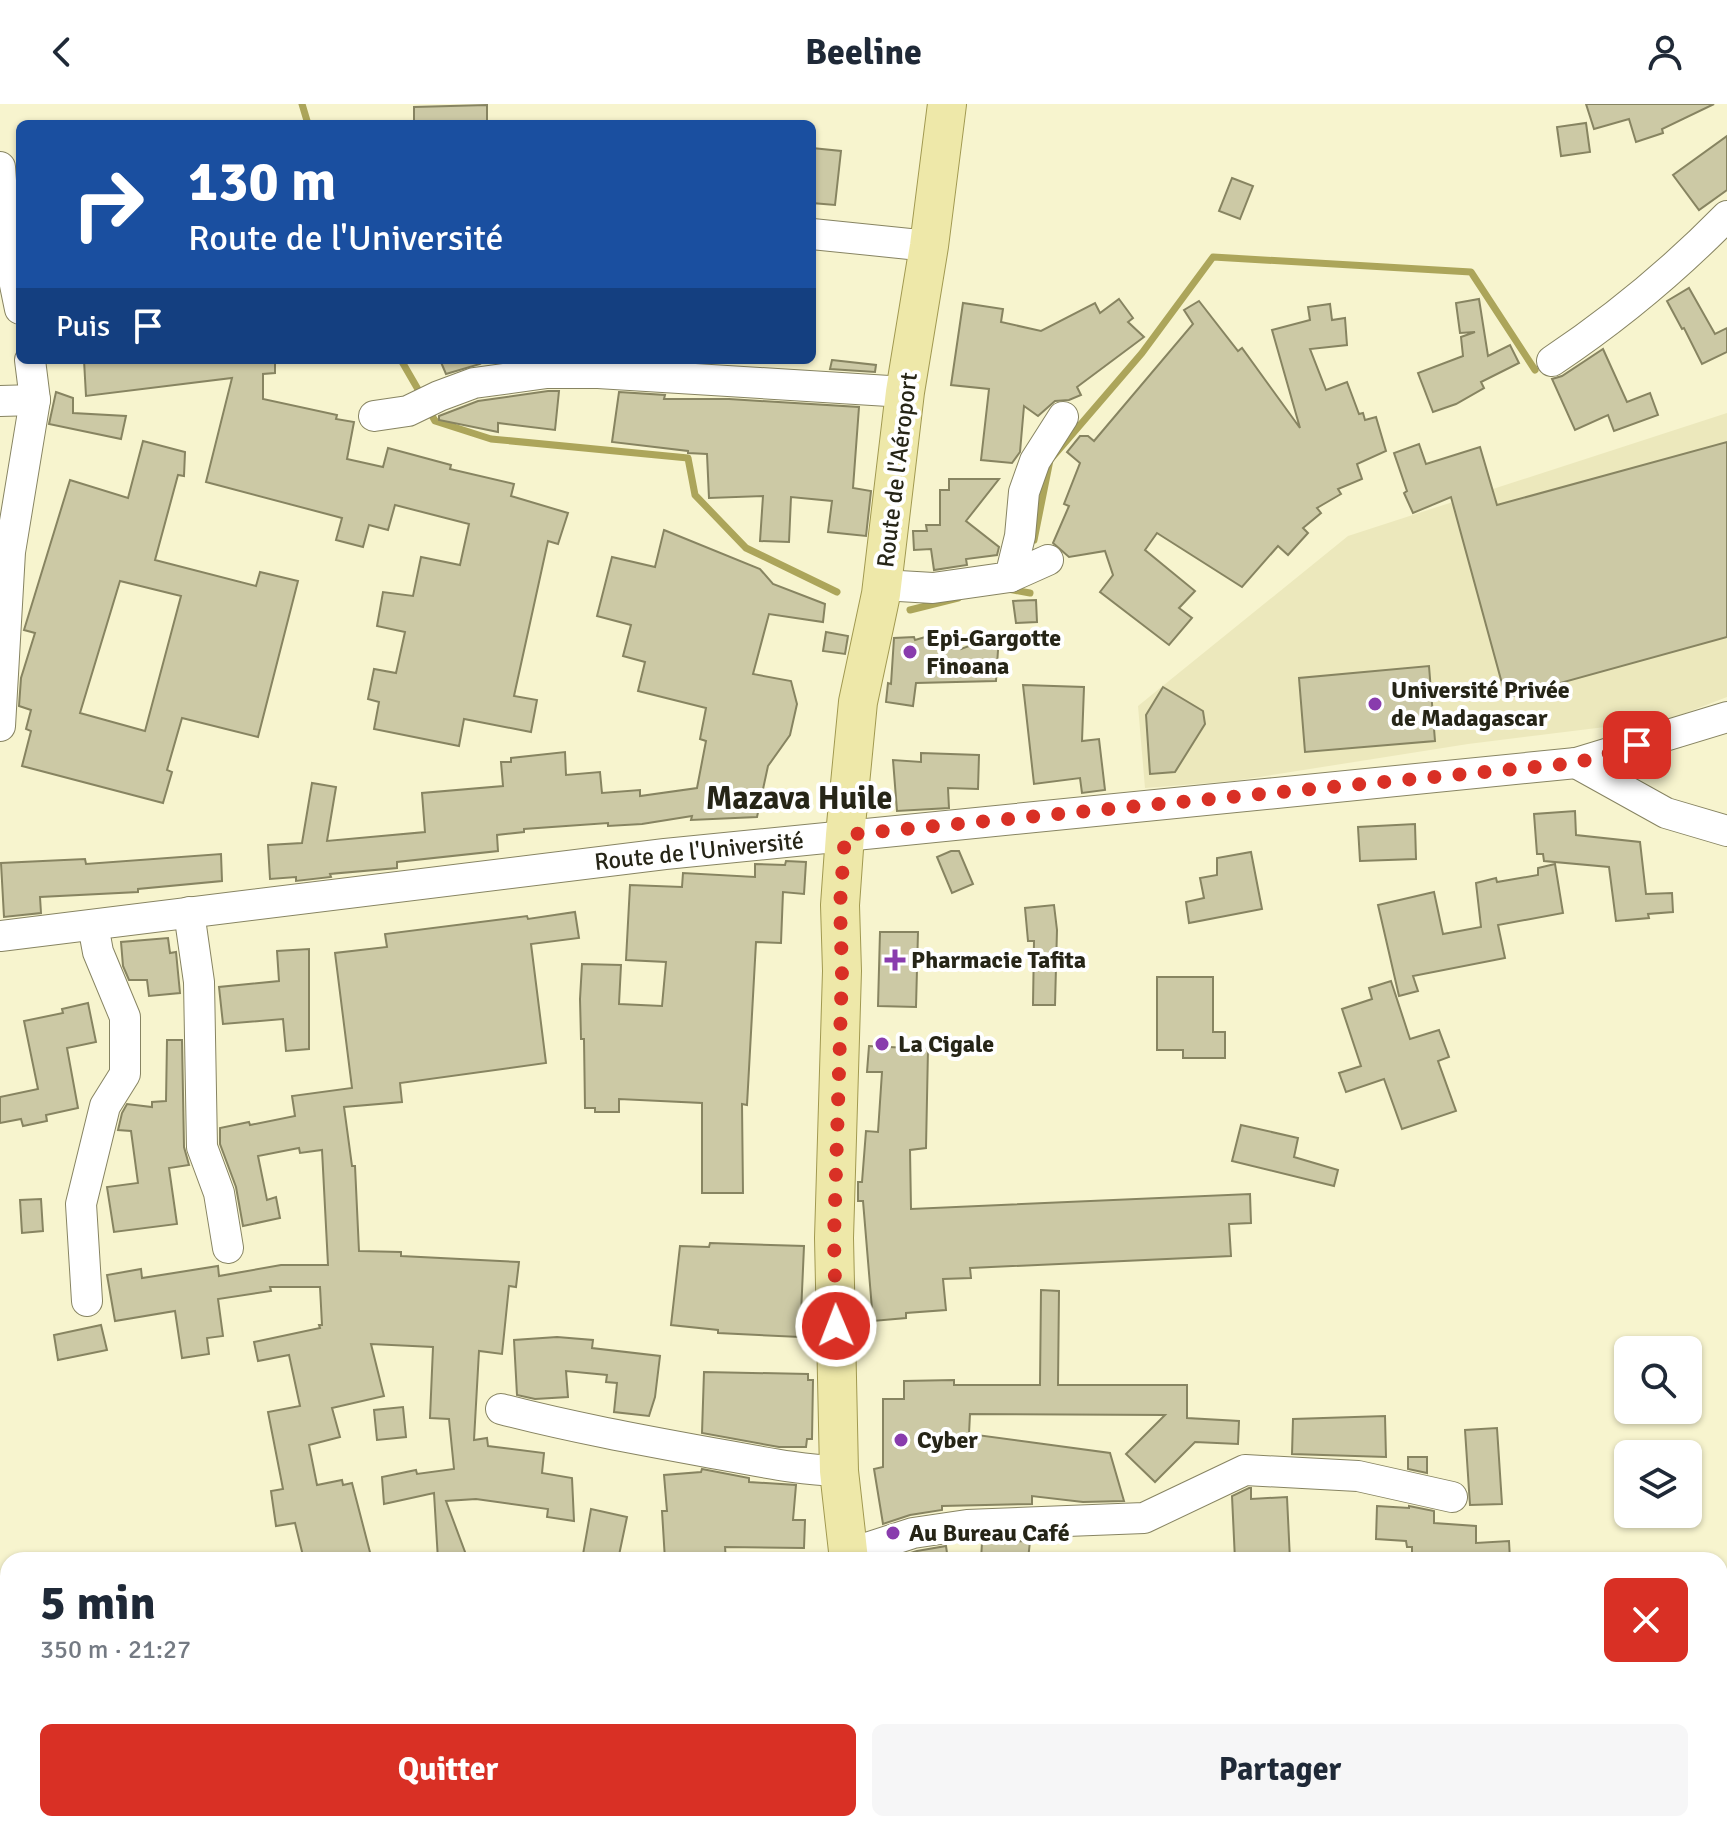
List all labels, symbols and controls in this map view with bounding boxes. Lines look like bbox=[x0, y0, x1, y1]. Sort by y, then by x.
icon: back bbox=[40, 30, 84, 74]
text: Beeline bbox=[805, 30, 922, 75]
icon: person bbox=[1643, 30, 1687, 74]
text: 130 m bbox=[188, 147, 336, 216]
icon: right bbox=[56, 152, 160, 256]
text: Route de l'Université bbox=[188, 216, 504, 261]
icon: arrive bbox=[126, 304, 170, 348]
text: Puis bbox=[56, 308, 110, 345]
street label: Route de l'Aéroport bbox=[870, 371, 924, 569]
place label: Epi-Gargotte Finoana bbox=[926, 623, 1061, 681]
marker: Epi-Gargotte Finoana bbox=[901, 643, 919, 661]
place label: Université Privée de Madagascar bbox=[1391, 675, 1570, 733]
marker: Université Privée de Madagascar bbox=[1366, 695, 1384, 713]
pin bbox=[1603, 711, 1671, 779]
icon: arrive bbox=[1615, 723, 1659, 767]
district label: Mazava Huile bbox=[706, 779, 892, 818]
street label: Route de l'Université bbox=[593, 825, 805, 877]
place label: Pharmacie Tafita bbox=[911, 945, 1086, 975]
marker: Pharmacie Tafita bbox=[886, 951, 904, 969]
place label: La Cigale bbox=[898, 1029, 994, 1059]
marker: La Cigale bbox=[873, 1035, 891, 1053]
position arrow bbox=[794, 1284, 878, 1368]
map controls bbox=[1614, 1336, 1702, 1528]
button: search bbox=[1614, 1336, 1702, 1424]
place label: Cyber bbox=[917, 1425, 978, 1455]
marker: Cyber bbox=[892, 1431, 910, 1449]
button: layers bbox=[1614, 1440, 1702, 1528]
place label: Au Bureau Café bbox=[909, 1518, 1070, 1548]
marker: Au Bureau Café bbox=[884, 1524, 902, 1542]
text: 5 min bbox=[40, 1574, 156, 1633]
button: close bbox=[1604, 1578, 1688, 1662]
text: 350 m · 21:27 bbox=[40, 1634, 191, 1666]
button: Quitter bbox=[40, 1724, 856, 1816]
button: Partager bbox=[872, 1724, 1688, 1816]

